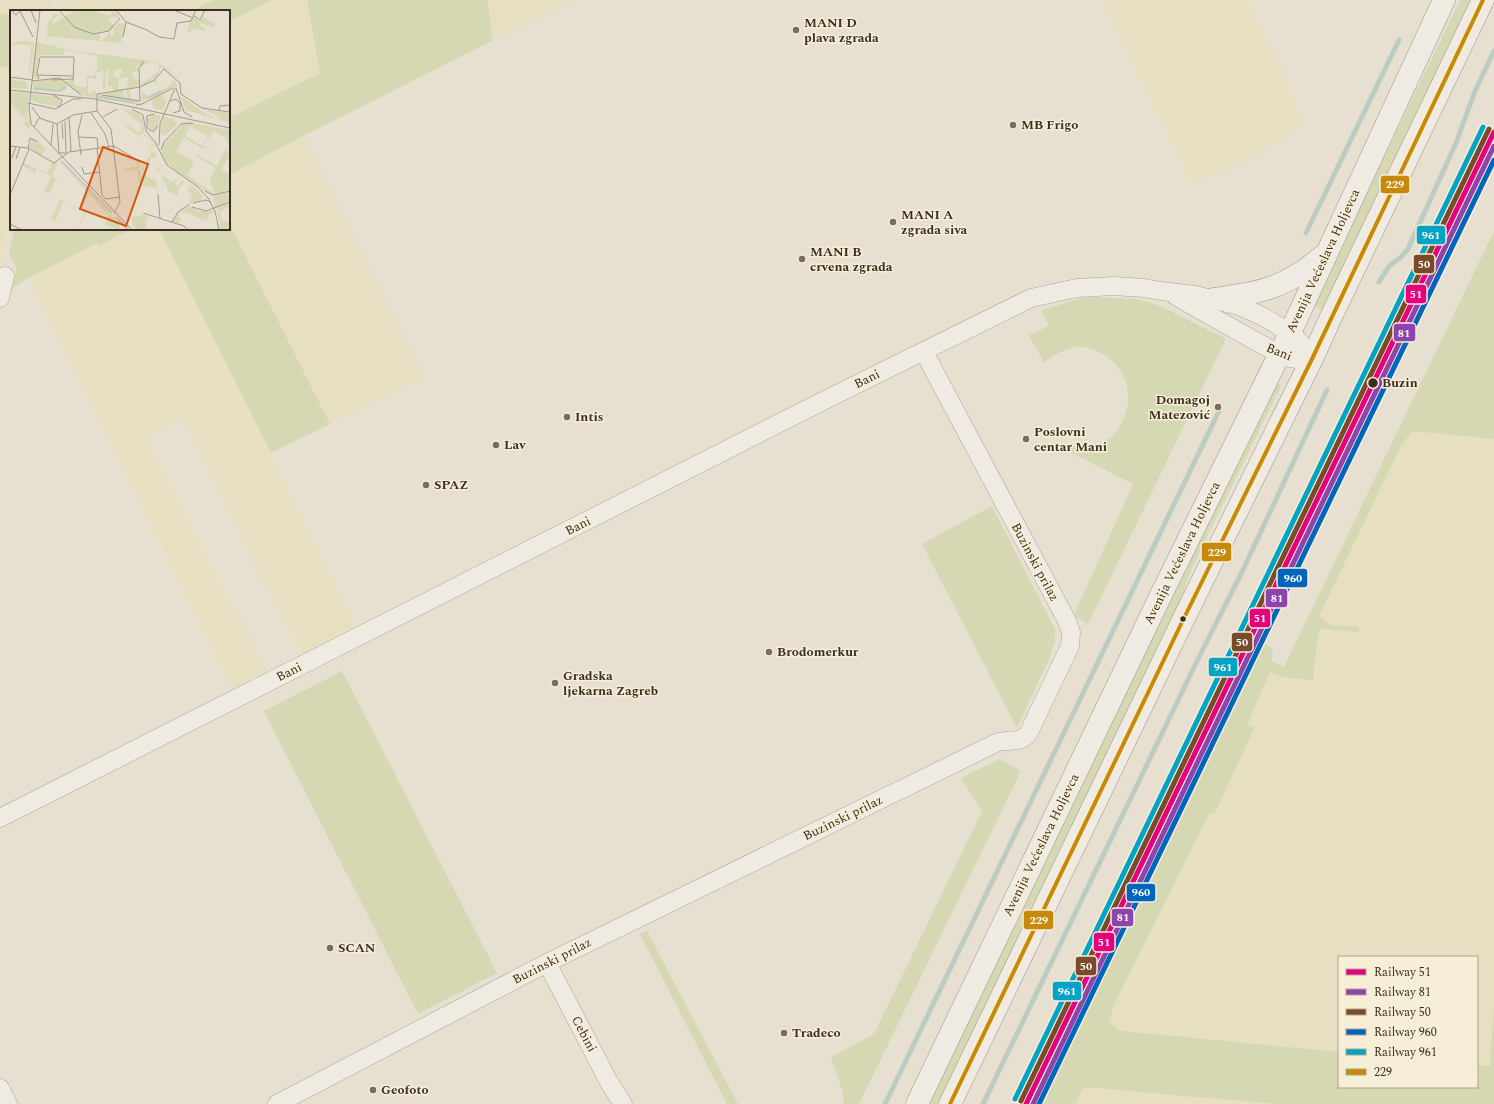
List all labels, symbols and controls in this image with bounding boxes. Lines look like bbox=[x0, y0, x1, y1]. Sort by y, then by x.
inset map bbox=[10, 10, 230, 230]
place label: MANI D plava zgrada bbox=[804, 13, 879, 48]
marker: MANI D plava zgrada bbox=[791, 25, 801, 35]
place label: MB Frigo bbox=[1021, 115, 1078, 135]
marker: MB Frigo bbox=[1008, 120, 1018, 130]
line badge: 229 bbox=[1380, 175, 1410, 194]
text: 229 bbox=[1386, 176, 1404, 193]
street label: Avenija Većeslava Holjevca bbox=[1281, 185, 1366, 336]
place label: MANI A zgrada siva bbox=[901, 205, 968, 240]
marker: MANI A zgrada siva bbox=[888, 217, 898, 227]
line badge: 961 bbox=[1416, 225, 1446, 245]
text: 961 bbox=[1422, 227, 1440, 244]
place label: MANI B crvena zgrada bbox=[810, 242, 893, 277]
marker: MANI B crvena zgrada bbox=[797, 254, 807, 264]
line badge: 50 bbox=[1413, 254, 1435, 274]
text: 50 bbox=[1418, 256, 1430, 273]
line badge: 51 bbox=[1405, 284, 1427, 304]
text: 51 bbox=[1410, 286, 1422, 303]
line badge: 81 bbox=[1393, 323, 1416, 342]
text: 81 bbox=[1398, 325, 1410, 342]
street label: Bani bbox=[1263, 338, 1295, 366]
street label: Bani bbox=[851, 364, 883, 394]
place label: Buzin bbox=[1382, 373, 1418, 393]
marker: Buzin bbox=[1366, 376, 1380, 390]
place label: Domagoj Matezović bbox=[1149, 390, 1211, 425]
marker: Domagoj Matezović bbox=[1213, 402, 1223, 412]
place label: Intis bbox=[575, 407, 603, 427]
marker: Intis bbox=[562, 412, 572, 422]
place label: Poslovni centar Mani bbox=[1034, 422, 1107, 457]
marker: Poslovni centar Mani bbox=[1021, 434, 1031, 444]
place label: Lav bbox=[504, 435, 526, 455]
marker: Lav bbox=[491, 440, 501, 450]
place label: SPAZ bbox=[434, 475, 468, 495]
street label: Avenija Većeslava Holjevca bbox=[1139, 477, 1226, 628]
marker: SPAZ bbox=[421, 480, 431, 490]
street label: Bani bbox=[562, 511, 594, 541]
street label: Buzinski prilaz bbox=[1006, 519, 1064, 605]
line badge: 229 bbox=[1201, 542, 1232, 562]
text: 229 bbox=[1208, 544, 1226, 561]
line badge: 960 bbox=[1277, 568, 1308, 588]
text: 960 bbox=[1284, 570, 1302, 587]
line badge: 81 bbox=[1265, 588, 1288, 608]
text: 81 bbox=[1271, 590, 1283, 607]
line badge: 51 bbox=[1249, 608, 1271, 628]
text: 51 bbox=[1254, 610, 1266, 627]
unlabelled marker bbox=[1178, 614, 1188, 624]
line badge: 50 bbox=[1231, 632, 1253, 652]
text: 50 bbox=[1236, 634, 1248, 651]
place label: Brodomerkur bbox=[777, 642, 859, 662]
marker: Brodomerkur bbox=[764, 647, 774, 657]
street label: Bani bbox=[273, 657, 305, 687]
line badge: 961 bbox=[1208, 657, 1238, 677]
text: 961 bbox=[1214, 659, 1232, 676]
place label: Gradska ljekarna Zagreb bbox=[563, 666, 659, 701]
marker: Gradska ljekarna Zagreb bbox=[550, 678, 560, 688]
street label: Avenija Većeslava Holjevca bbox=[998, 769, 1085, 920]
street label: Buzinski prilaz bbox=[800, 790, 886, 846]
line badge: 960 bbox=[1126, 883, 1156, 902]
text: 960 bbox=[1132, 884, 1150, 901]
line badge: 81 bbox=[1111, 908, 1134, 927]
text: 81 bbox=[1117, 909, 1129, 926]
line badge: 229 bbox=[1023, 910, 1054, 930]
text: 229 bbox=[1030, 912, 1048, 929]
street label: Buzinski prilaz bbox=[509, 932, 595, 990]
line badge: 51 bbox=[1093, 932, 1115, 952]
text: 51 bbox=[1098, 934, 1110, 951]
place label: SCAN bbox=[338, 938, 376, 958]
marker: SCAN bbox=[325, 943, 335, 953]
line badge: 50 bbox=[1075, 956, 1097, 976]
legend bbox=[1338, 956, 1478, 1088]
text: 50 bbox=[1080, 958, 1092, 975]
text: Railway 51 bbox=[1374, 963, 1431, 982]
line badge: 961 bbox=[1052, 981, 1082, 1001]
text: 961 bbox=[1058, 983, 1076, 1000]
text: Railway 81 bbox=[1374, 983, 1431, 1002]
text: Railway 50 bbox=[1374, 1003, 1431, 1022]
street label: Cebini bbox=[566, 1012, 602, 1056]
place label: Tradeco bbox=[792, 1023, 841, 1043]
text: Railway 960 bbox=[1374, 1023, 1437, 1042]
marker: Tradeco bbox=[779, 1028, 789, 1038]
text: Railway 961 bbox=[1374, 1043, 1437, 1062]
text: 229 bbox=[1374, 1063, 1392, 1082]
place label: Geofoto bbox=[381, 1080, 429, 1100]
marker: Geofoto bbox=[368, 1085, 378, 1095]

